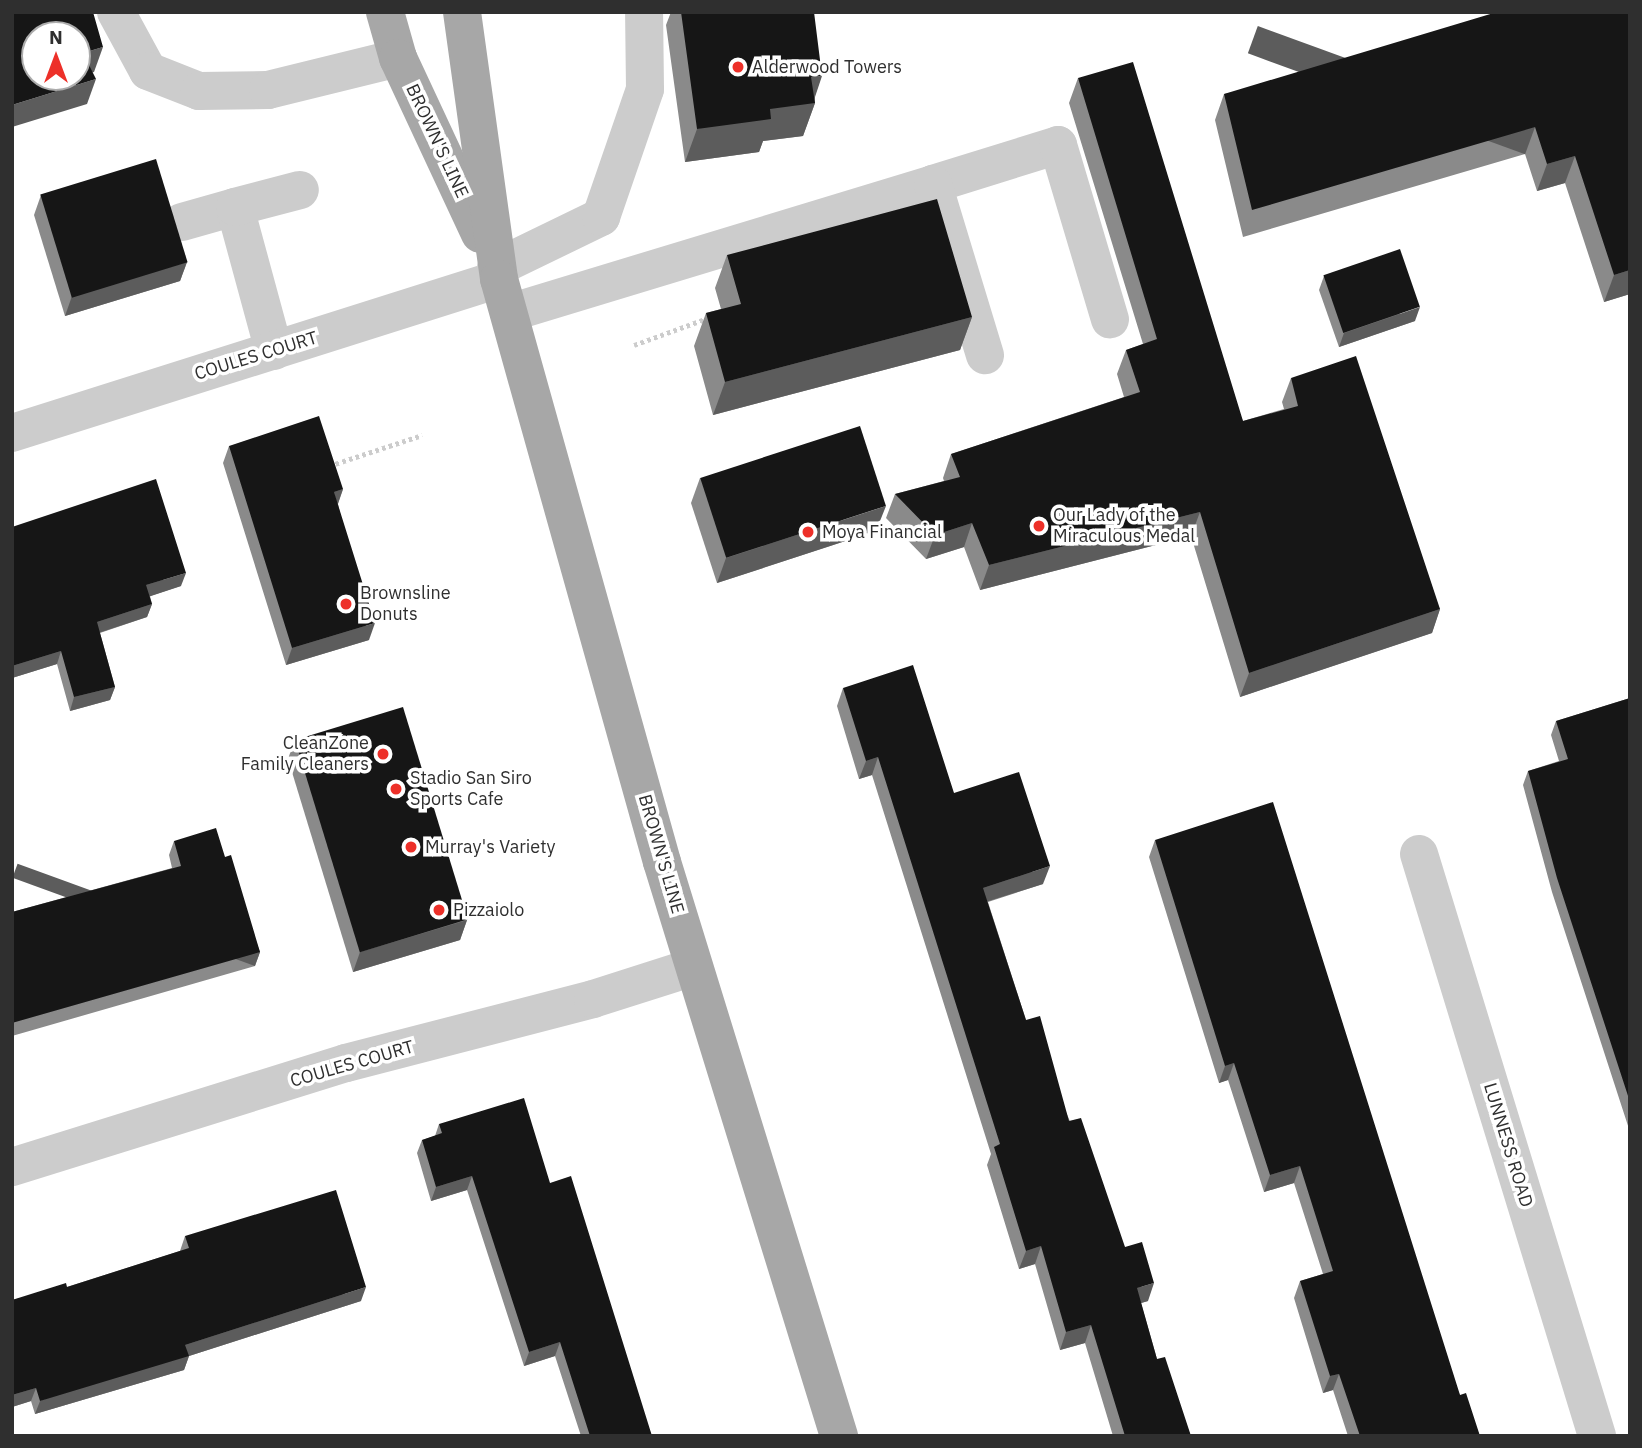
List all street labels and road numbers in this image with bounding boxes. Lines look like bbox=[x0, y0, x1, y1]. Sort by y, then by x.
street label: BROWN'S LINE bbox=[401, 81, 473, 201]
street label: COULES COURT bbox=[192, 327, 320, 385]
street label: BROWN'S LINE bbox=[634, 792, 688, 916]
street label: COULES COURT bbox=[288, 1036, 416, 1092]
street label: LUNNESS ROAD bbox=[1479, 1080, 1537, 1210]

